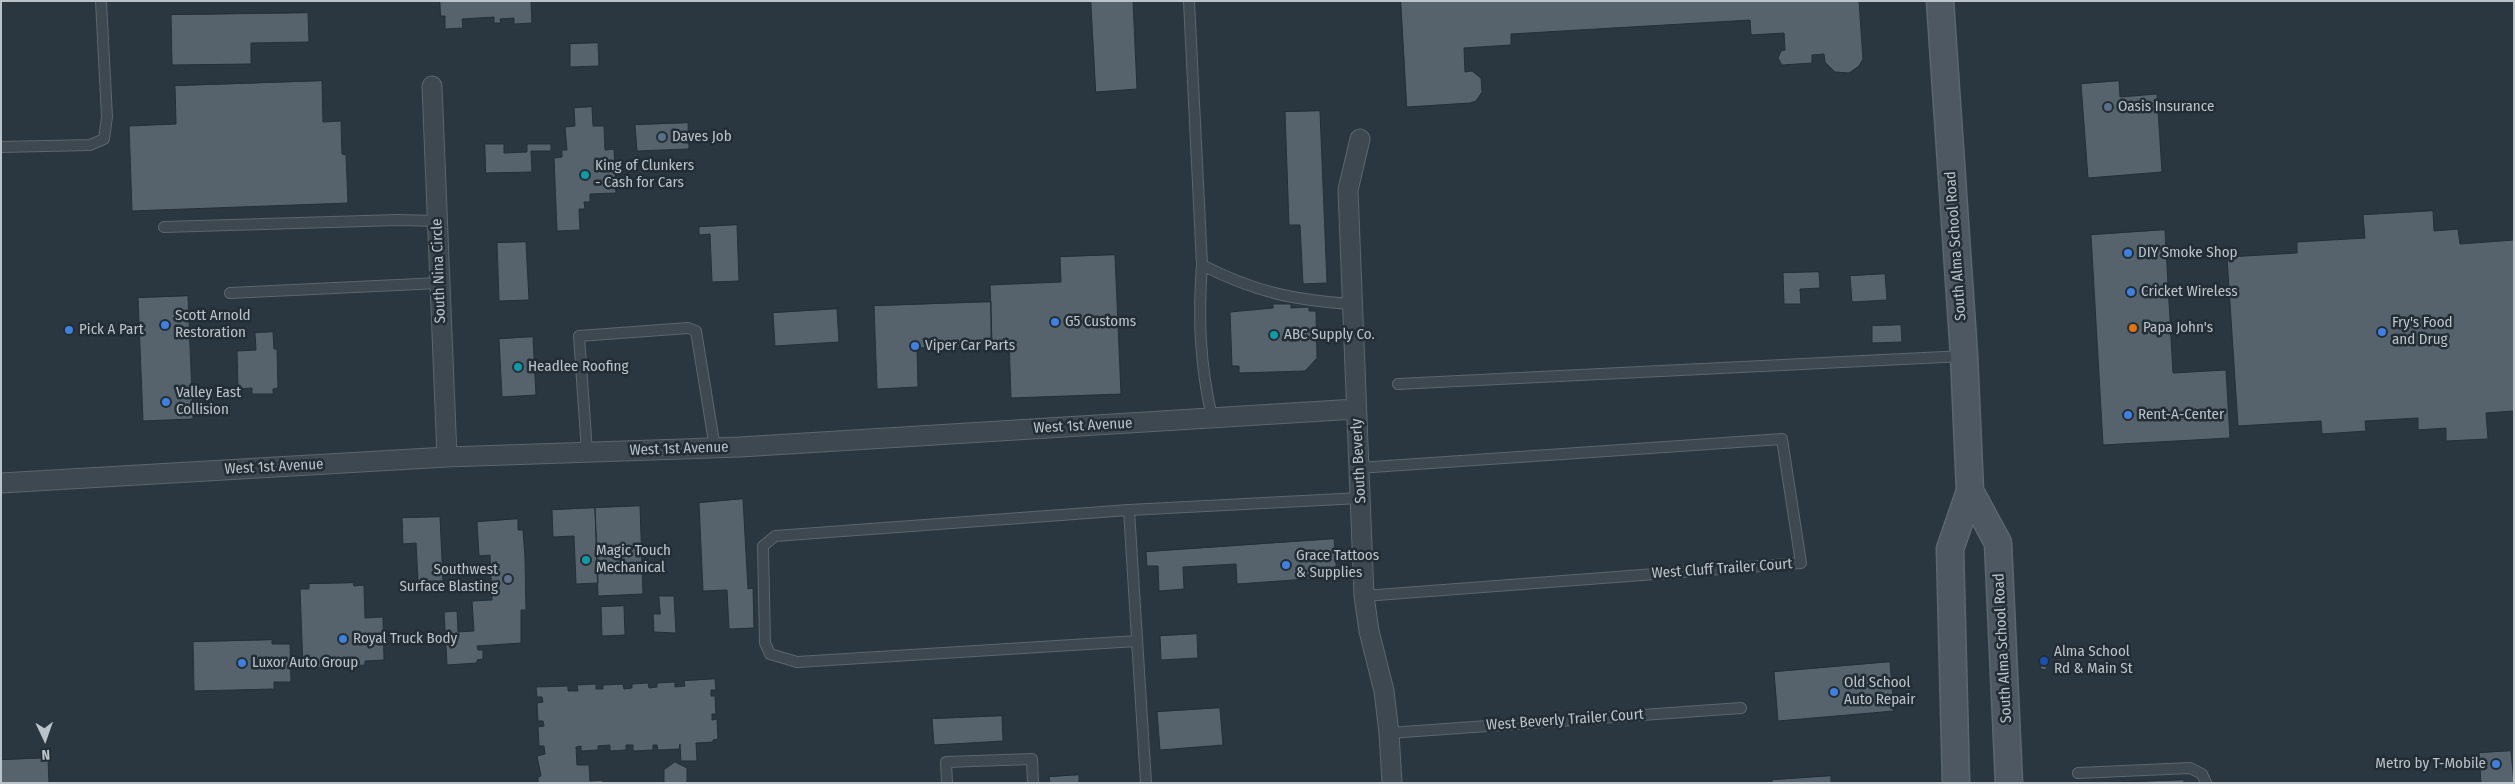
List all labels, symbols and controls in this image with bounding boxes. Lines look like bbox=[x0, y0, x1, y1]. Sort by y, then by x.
place label: Oasis Insurance bbox=[2118, 98, 2214, 116]
marker: Oasis Insurance bbox=[2102, 101, 2114, 113]
place label: Daves Job bbox=[672, 128, 732, 146]
marker: Daves Job bbox=[656, 131, 668, 143]
place label: King of Clunkers - Cash for Cars bbox=[595, 157, 694, 192]
marker: King of Clunkers - Cash for Cars bbox=[579, 169, 591, 181]
street label: South Alma School Road bbox=[1942, 171, 1970, 321]
street label: South Nina Circle bbox=[428, 218, 450, 324]
place label: DIY Smoke Shop bbox=[2138, 244, 2238, 262]
marker: DIY Smoke Shop bbox=[2122, 247, 2134, 259]
place label: Cricket Wireless bbox=[2141, 283, 2238, 301]
marker: Cricket Wireless bbox=[2125, 286, 2137, 298]
place label: Scott Arnold Restoration bbox=[175, 307, 251, 342]
place label: G5 Customs bbox=[1065, 313, 1136, 331]
place label: Fry's Food and Drug bbox=[2392, 314, 2453, 349]
marker: G5 Customs bbox=[1049, 316, 1061, 328]
marker: Scott Arnold Restoration bbox=[159, 319, 171, 331]
place label: Papa John's bbox=[2143, 319, 2213, 337]
place label: Pick A Part bbox=[79, 321, 144, 339]
marker: Papa John's bbox=[2127, 322, 2139, 334]
marker: Pick A Part bbox=[63, 324, 75, 336]
place label: ABC Supply Co. bbox=[1284, 326, 1375, 344]
marker: Fry's Food and Drug bbox=[2376, 326, 2388, 338]
marker: ABC Supply Co. bbox=[1268, 329, 1280, 341]
place label: Viper Car Parts bbox=[925, 337, 1015, 355]
marker: Viper Car Parts bbox=[909, 340, 921, 352]
place label: Headlee Roofing bbox=[528, 358, 629, 376]
marker: Headlee Roofing bbox=[512, 361, 524, 373]
place label: Valley East Collision bbox=[176, 384, 241, 419]
marker: Valley East Collision bbox=[160, 396, 172, 408]
place label: Rent-A-Center bbox=[2138, 406, 2224, 424]
marker: Rent-A-Center bbox=[2122, 409, 2134, 421]
street label: West 1st Avenue bbox=[1033, 414, 1133, 438]
street label: South Beverly bbox=[1348, 418, 1370, 504]
street label: West 1st Avenue bbox=[629, 438, 729, 460]
street label: West 1st Avenue bbox=[224, 455, 324, 479]
place label: Magic Touch Mechanical bbox=[596, 542, 671, 577]
place label: Grace Tattoos & Supplies bbox=[1296, 547, 1379, 582]
marker: Magic Touch Mechanical bbox=[580, 554, 592, 566]
street label: West Cluff Trailer Court bbox=[1651, 555, 1793, 583]
marker: Grace Tattoos & Supplies bbox=[1280, 559, 1292, 571]
place label: Southwest Surface Blasting bbox=[399, 561, 498, 596]
marker: Southwest Surface Blasting bbox=[502, 573, 514, 585]
street label: South Alma School Road bbox=[1990, 573, 2016, 723]
place label: Royal Truck Body bbox=[353, 630, 457, 648]
marker: Royal Truck Body bbox=[337, 633, 349, 645]
place label: Alma School Rd & Main St bbox=[2054, 643, 2133, 678]
place label: Luxor Auto Group bbox=[252, 654, 358, 672]
marker: Alma School Rd & Main St bbox=[2038, 655, 2050, 667]
marker: Luxor Auto Group bbox=[236, 657, 248, 669]
place label: Old School Auto Repair bbox=[1844, 674, 1915, 709]
marker: Old School Auto Repair bbox=[1828, 686, 1840, 698]
street label: West Beverly Trailer Court bbox=[1486, 706, 1644, 734]
north arrow bbox=[20, 714, 70, 764]
text: N bbox=[41, 746, 50, 763]
place label: Metro by T-Mobile bbox=[2375, 755, 2486, 773]
marker: Metro by T-Mobile bbox=[2490, 758, 2502, 770]

